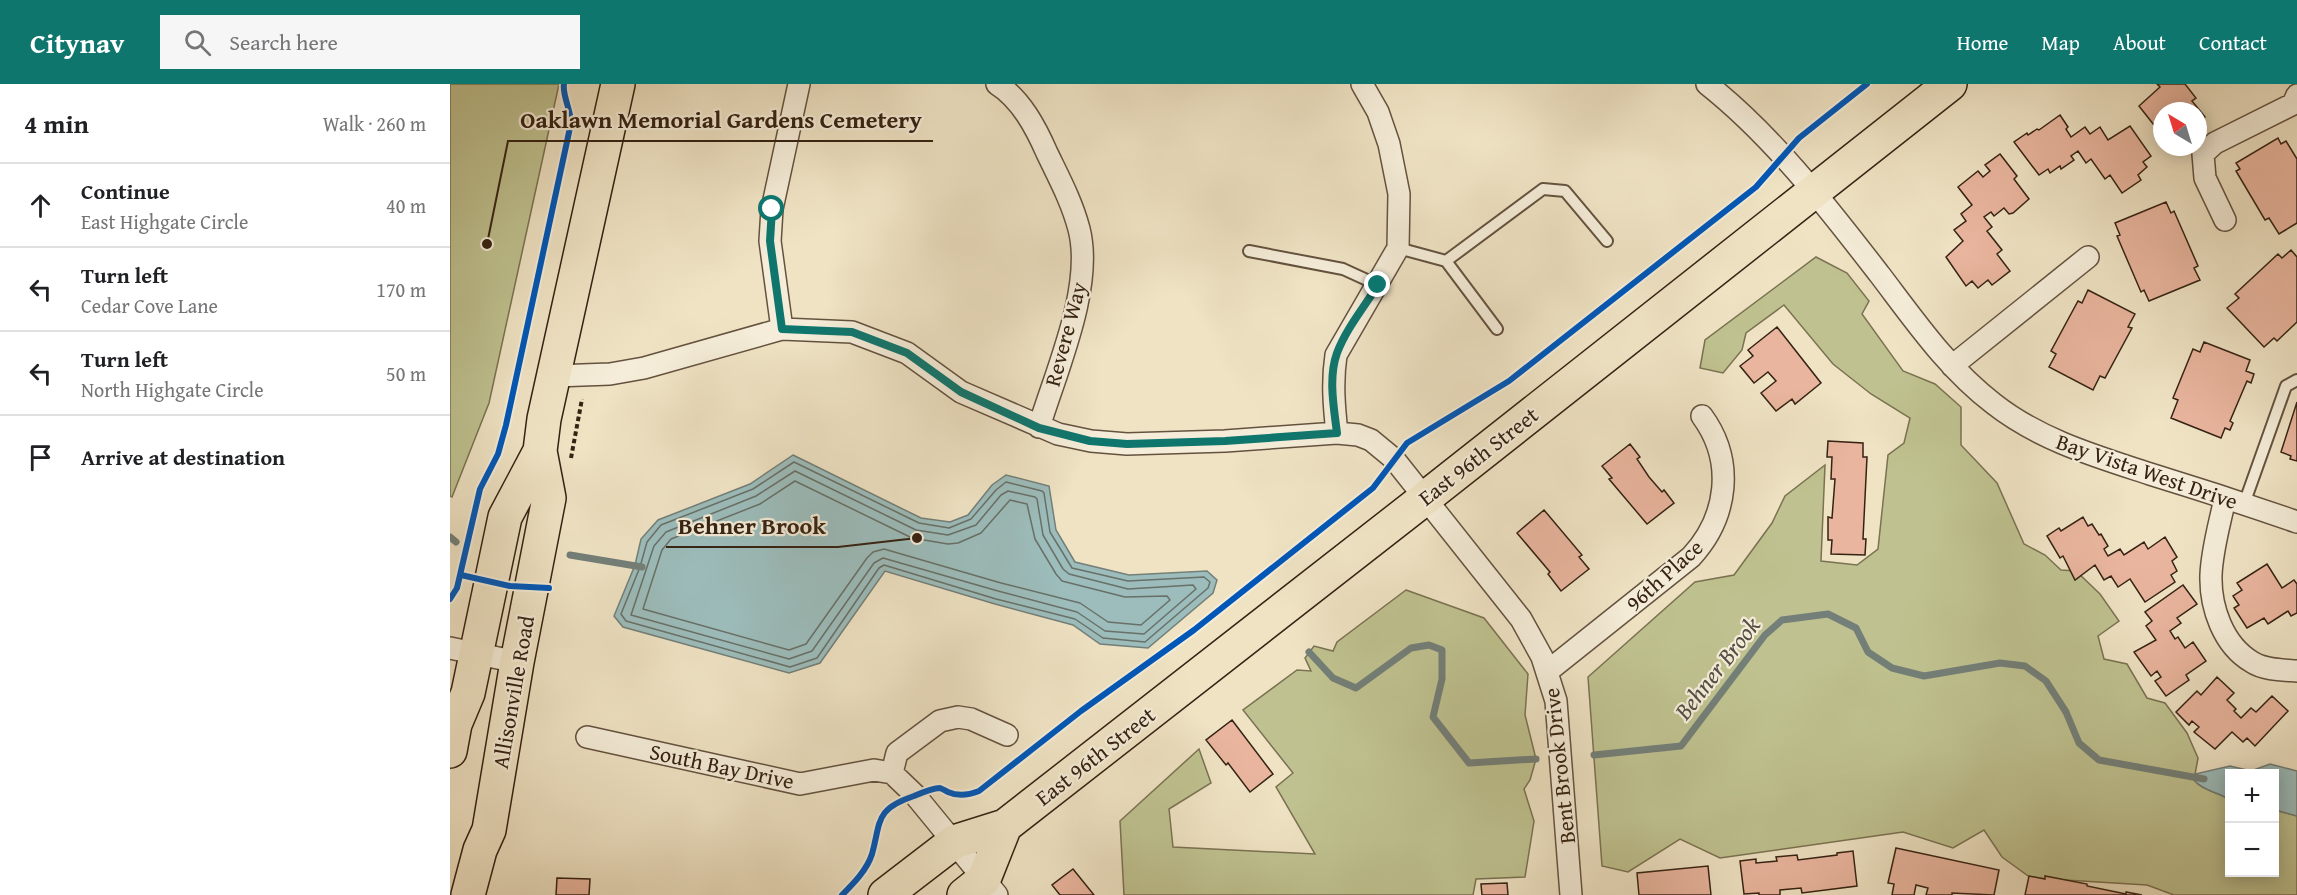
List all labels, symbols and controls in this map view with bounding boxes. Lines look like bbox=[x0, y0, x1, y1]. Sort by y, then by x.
search box bbox=[160, 15, 580, 69]
text: Citynav bbox=[30, 22, 124, 63]
icon: search bbox=[181, 26, 214, 59]
text: Search here bbox=[229, 26, 338, 58]
text: Home bbox=[1957, 27, 2008, 58]
text: Map bbox=[2041, 27, 2080, 58]
text: About bbox=[2113, 27, 2166, 58]
text: Contact bbox=[2199, 27, 2267, 58]
callout: Oaklawn Memorial Gardens Cemetery bbox=[508, 99, 933, 141]
text: Oaklawn Memorial Gardens Cemetery bbox=[520, 102, 922, 137]
north arrow bbox=[2153, 102, 2207, 156]
text: 4 min bbox=[24, 104, 89, 143]
text: Walk · 260 m bbox=[323, 109, 426, 138]
text: Continue bbox=[81, 175, 170, 207]
icon: ahead bbox=[24, 189, 57, 222]
text: 40 m bbox=[386, 191, 426, 220]
route start bbox=[758, 195, 784, 221]
text: East Highgate Circle bbox=[81, 207, 248, 236]
text: Turn left bbox=[81, 259, 168, 291]
route end bbox=[1364, 271, 1390, 297]
icon: left bbox=[24, 273, 57, 306]
text: 170 m bbox=[376, 275, 426, 304]
street label: Revere Way bbox=[1036, 278, 1094, 390]
text: Cedar Cove Lane bbox=[81, 291, 218, 320]
text: Turn left bbox=[81, 343, 168, 375]
icon: left bbox=[24, 357, 57, 390]
text: 50 m bbox=[386, 359, 426, 388]
text: North Highgate Circle bbox=[81, 375, 264, 404]
street label: East 96th Street bbox=[1411, 399, 1545, 513]
street label: Bay Vista West Drive bbox=[2052, 425, 2242, 517]
icon: arrive bbox=[24, 441, 57, 474]
text: Arrive at destination bbox=[81, 441, 285, 473]
callout: Behner Brook bbox=[666, 505, 838, 547]
text: Behner Brook bbox=[678, 508, 826, 543]
street label: 96th Place bbox=[1618, 531, 1710, 619]
water label: Behner Brook bbox=[1665, 609, 1768, 728]
street label: Allisonville Road bbox=[484, 613, 542, 771]
street label: Bent Brook Drive bbox=[1535, 686, 1583, 846]
street label: East 96th Street bbox=[1028, 699, 1162, 813]
street label: South Bay Drive bbox=[647, 735, 797, 797]
map controls bbox=[2225, 769, 2279, 877]
button: + bbox=[2225, 769, 2279, 823]
button: − bbox=[2225, 823, 2279, 877]

